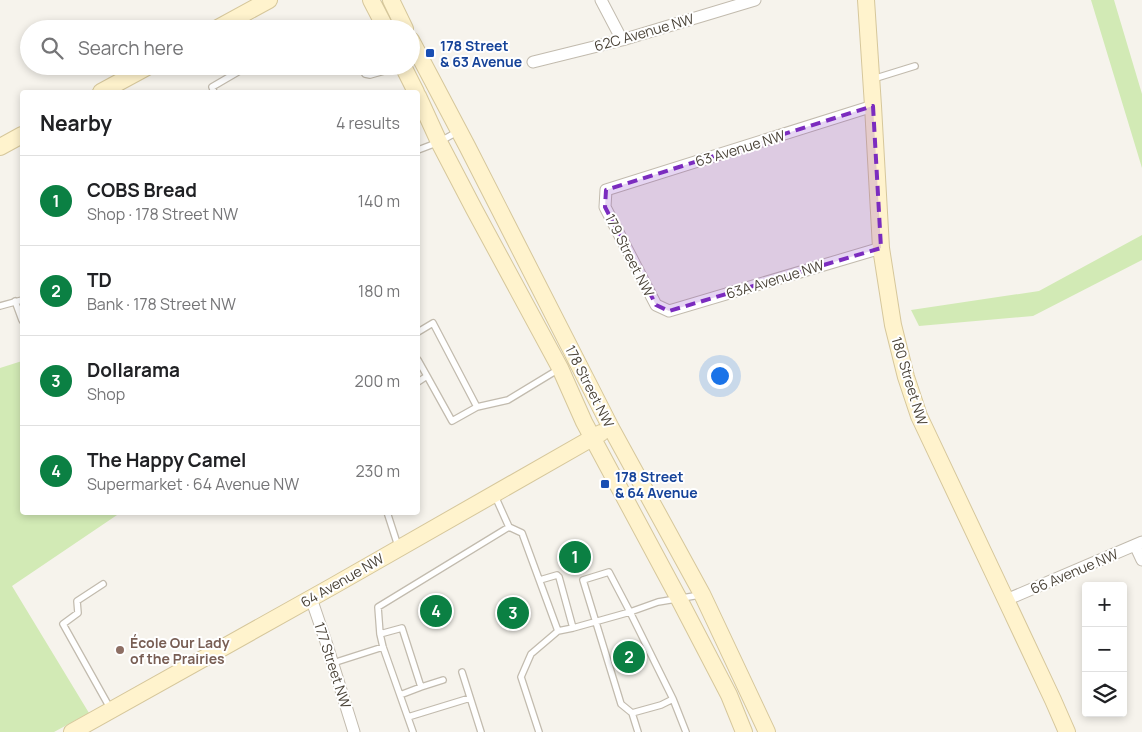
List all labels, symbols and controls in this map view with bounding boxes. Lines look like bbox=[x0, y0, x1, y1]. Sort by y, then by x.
street label: 62C Avenue NW bbox=[592, 9, 696, 55]
search box bbox=[20, 20, 420, 75]
icon: search bbox=[38, 34, 66, 62]
text: Search here bbox=[78, 35, 184, 61]
place label: 178 Street & 63 Avenue bbox=[440, 36, 522, 71]
marker: 178 Street & 63 Avenue bbox=[424, 47, 436, 59]
text: Nearby bbox=[40, 109, 112, 137]
text: 4 results bbox=[336, 112, 400, 134]
street label: 63 Avenue NW bbox=[693, 125, 787, 171]
text: COBS Bread bbox=[87, 177, 197, 203]
text: 1 bbox=[52, 190, 60, 212]
text: 140 m bbox=[358, 190, 400, 212]
text: Shop · 178 Street NW bbox=[87, 203, 238, 225]
street label: 179 Street NW bbox=[601, 210, 659, 300]
street label: 63A Avenue NW bbox=[724, 255, 826, 303]
text: TD bbox=[87, 267, 112, 293]
text: 2 bbox=[51, 280, 61, 302]
text: 180 m bbox=[358, 280, 400, 302]
text: Bank · 178 Street NW bbox=[87, 293, 236, 315]
street label: 180 Street NW bbox=[888, 334, 932, 428]
street label: 178 Street NW bbox=[561, 342, 619, 430]
text: Dollarama bbox=[87, 357, 180, 383]
your location bbox=[707, 363, 733, 389]
text: 3 bbox=[51, 370, 61, 392]
text: 200 m bbox=[355, 370, 400, 392]
text: Shop bbox=[87, 383, 125, 405]
text: The Happy Camel bbox=[87, 447, 246, 473]
text: 4 bbox=[51, 460, 61, 482]
text: 230 m bbox=[356, 460, 400, 482]
place label: 178 Street & 64 Avenue bbox=[615, 467, 698, 502]
text: Supermarket · 64 Avenue NW bbox=[87, 473, 299, 495]
marker: 178 Street & 64 Avenue bbox=[599, 478, 611, 490]
pin: 1 bbox=[559, 538, 591, 576]
street label: 66 Avenue NW bbox=[1027, 544, 1121, 598]
street label: 64 Avenue NW bbox=[297, 548, 387, 612]
map controls bbox=[1082, 582, 1127, 717]
button: + bbox=[1082, 582, 1127, 627]
pin: 4 bbox=[420, 592, 452, 630]
pin: 3 bbox=[497, 594, 529, 632]
street label: 177 Street NW bbox=[310, 620, 356, 710]
button: − bbox=[1082, 627, 1127, 672]
place label: École Our Lady of the Prairies bbox=[130, 633, 230, 668]
pin: 2 bbox=[613, 638, 645, 676]
marker: École Our Lady of the Prairies bbox=[114, 644, 126, 656]
button: layers bbox=[1082, 672, 1127, 717]

